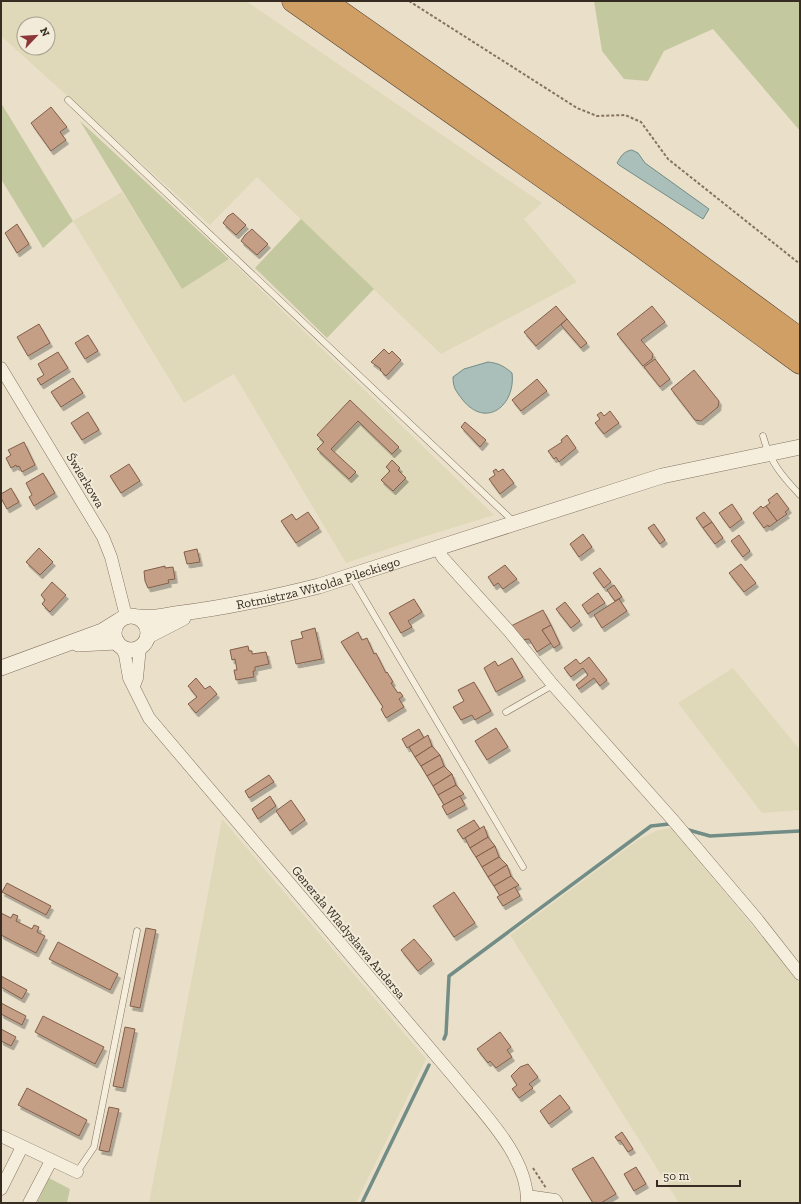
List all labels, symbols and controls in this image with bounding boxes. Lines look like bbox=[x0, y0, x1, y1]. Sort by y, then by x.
north arrow bbox=[16, 16, 56, 56]
text: N bbox=[37, 25, 53, 39]
street label: Świerkowa bbox=[63, 450, 108, 511]
street label: Rotmistrza Witolda Pileckiego bbox=[235, 553, 402, 612]
street label: Generała Władysława Andersa bbox=[289, 863, 409, 1002]
scale bar bbox=[657, 1162, 740, 1188]
text: 50 m bbox=[663, 1169, 690, 1183]

